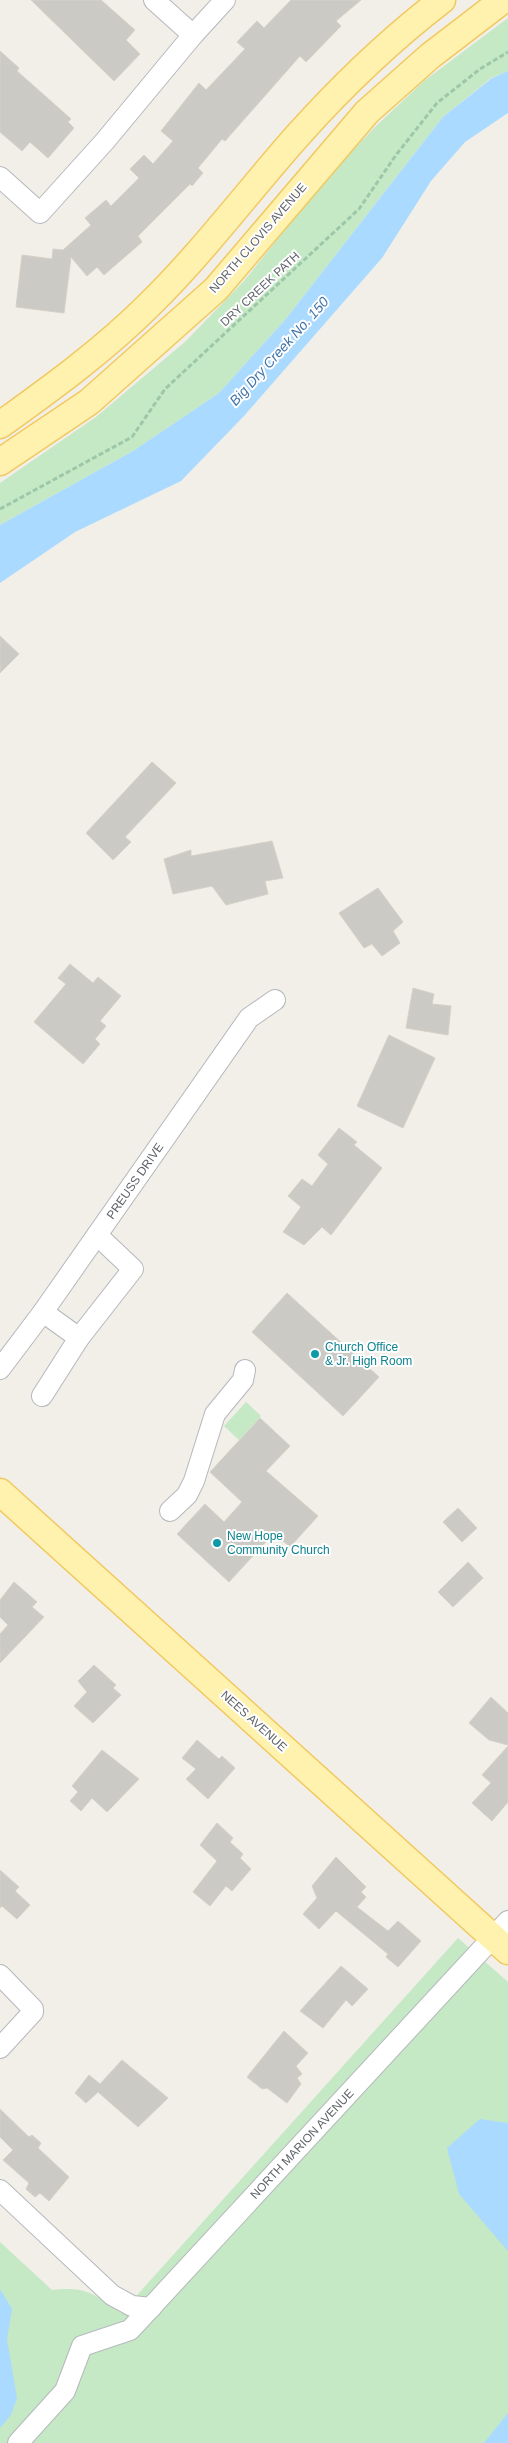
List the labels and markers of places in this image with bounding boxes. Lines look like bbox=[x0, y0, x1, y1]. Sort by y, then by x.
place label: Church Office & Jr. High Room bbox=[325, 1340, 412, 1368]
marker: Church Office & Jr. High Room bbox=[309, 1348, 321, 1360]
place label: New Hope Community Church bbox=[227, 1529, 330, 1557]
marker: New Hope Community Church bbox=[211, 1537, 223, 1549]

